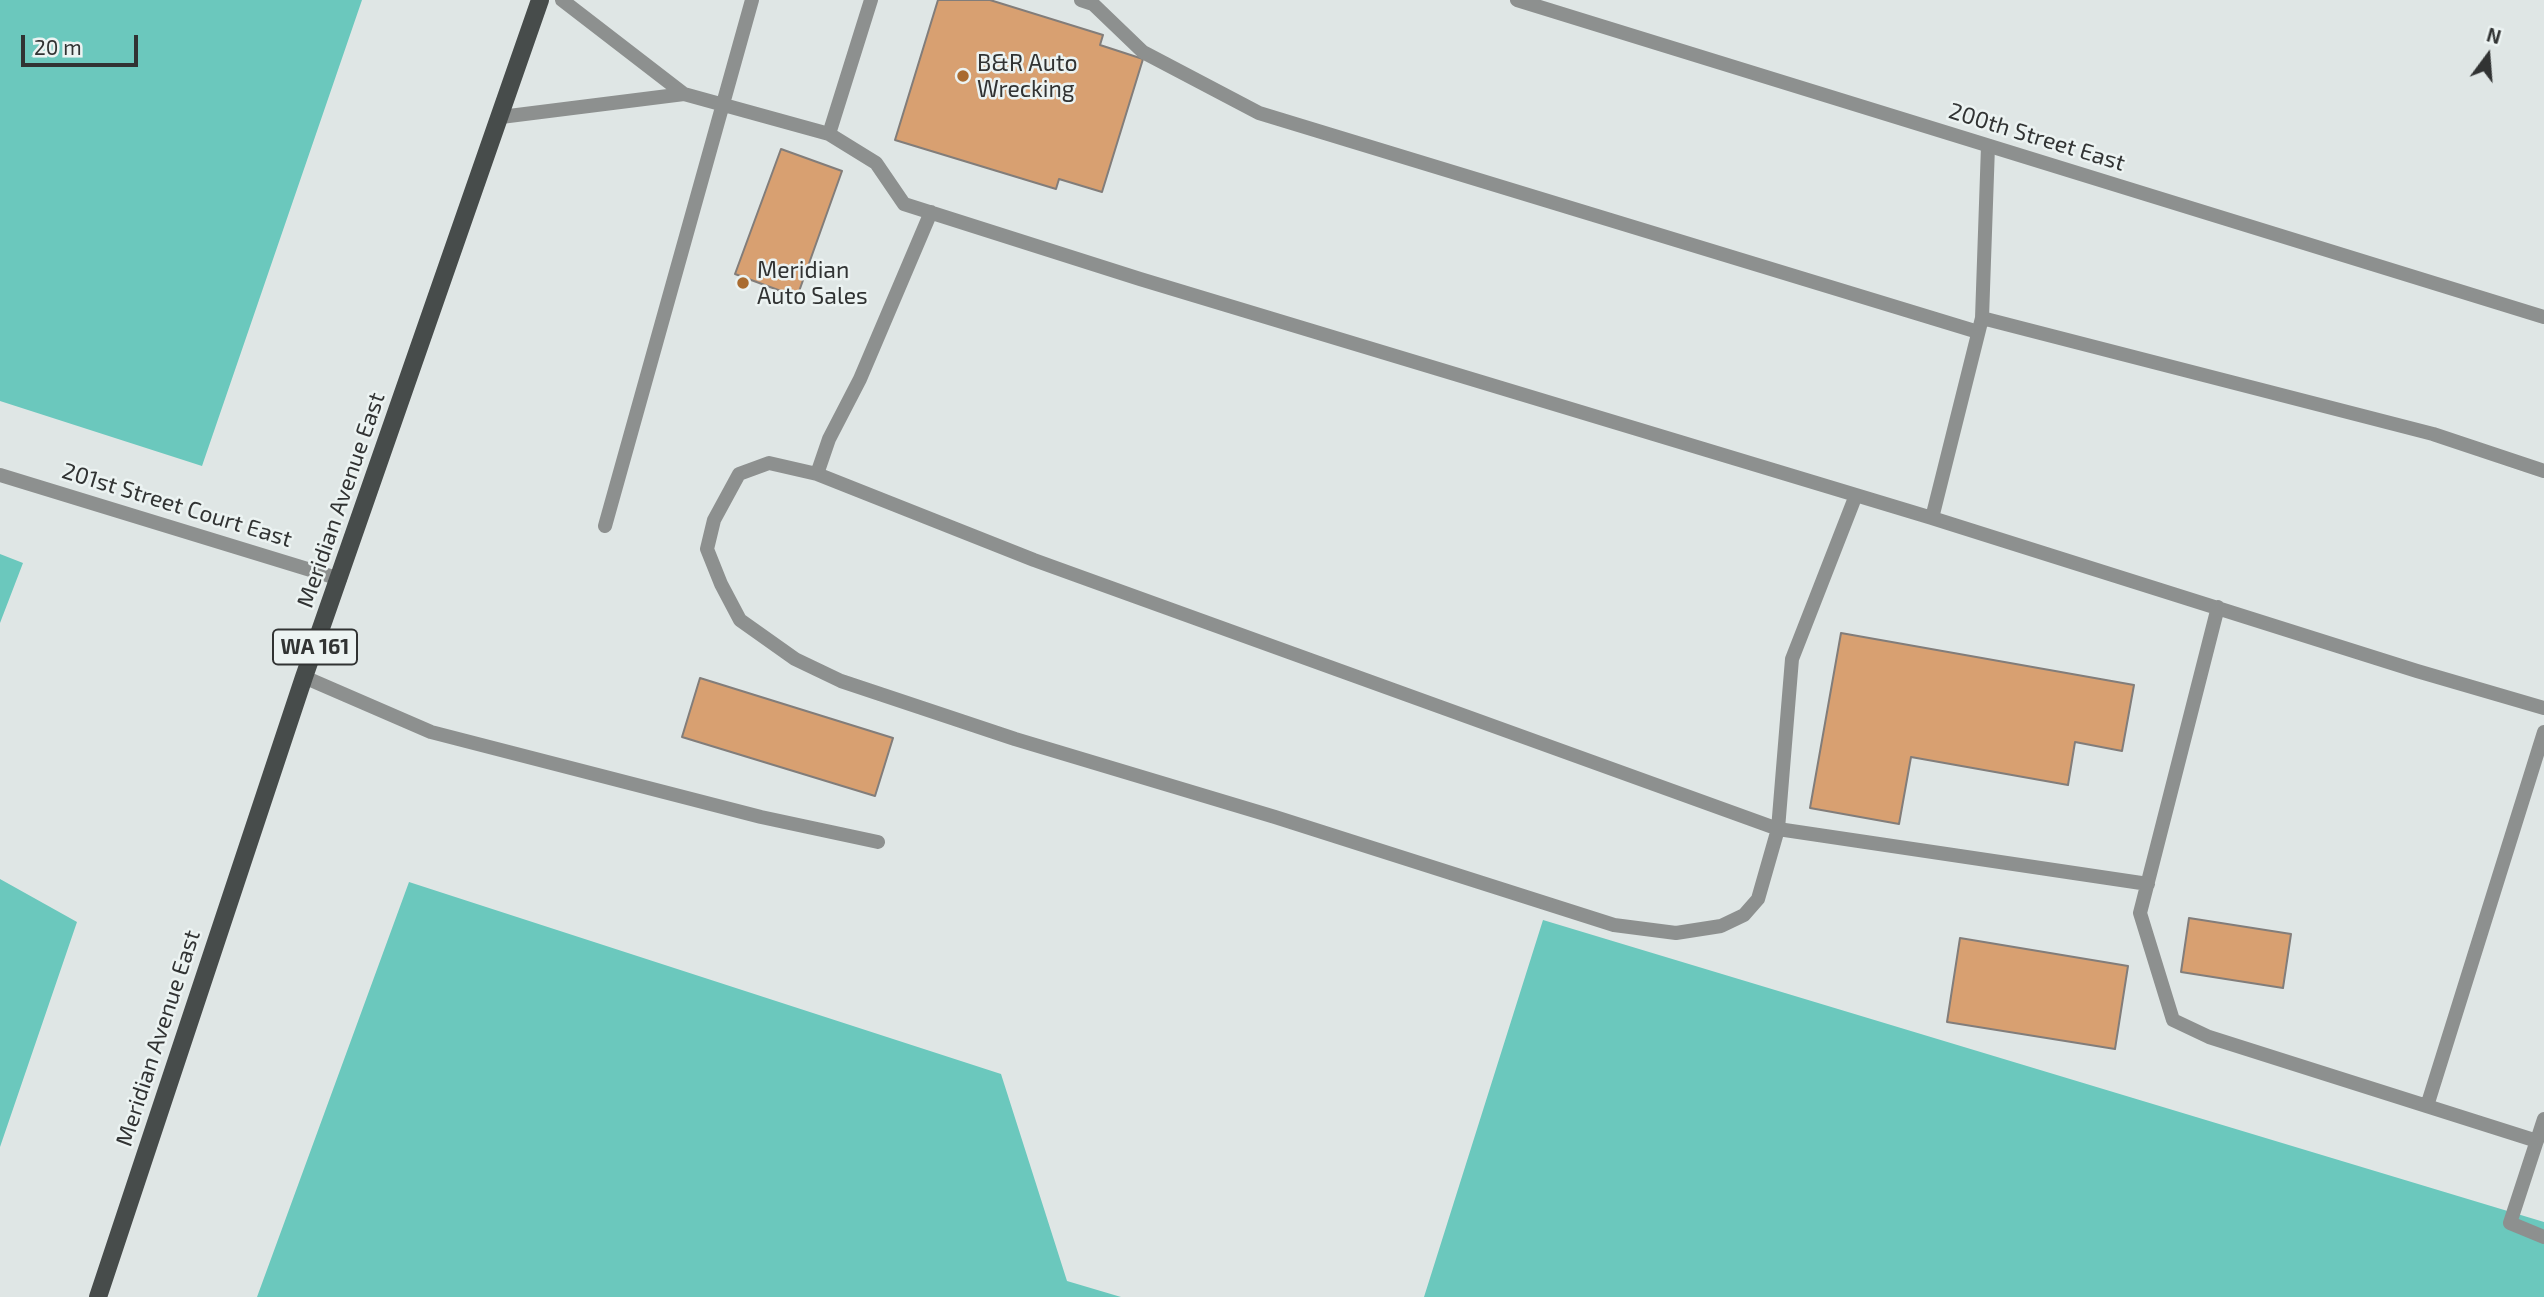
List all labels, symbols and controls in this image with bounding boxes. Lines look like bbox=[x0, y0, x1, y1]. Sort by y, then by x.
scale bar bbox=[24, 21, 142, 65]
north arrow bbox=[2453, 21, 2523, 91]
text: N bbox=[2484, 22, 2504, 48]
text: 20 m bbox=[34, 34, 82, 59]
place label: B&R Auto Wrecking bbox=[977, 49, 1078, 103]
marker: B&R Auto Wrecking bbox=[955, 68, 971, 84]
street label: 200th Street East bbox=[1946, 97, 2128, 177]
place label: Meridian Auto Sales bbox=[757, 256, 868, 310]
marker: Meridian Auto Sales bbox=[735, 275, 751, 291]
street label: Meridian Avenue East bbox=[291, 389, 391, 611]
street label: 201st Street Court East bbox=[59, 457, 295, 553]
road number: WA 161 bbox=[273, 630, 357, 664]
street label: Meridian Avenue East bbox=[110, 926, 206, 1150]

